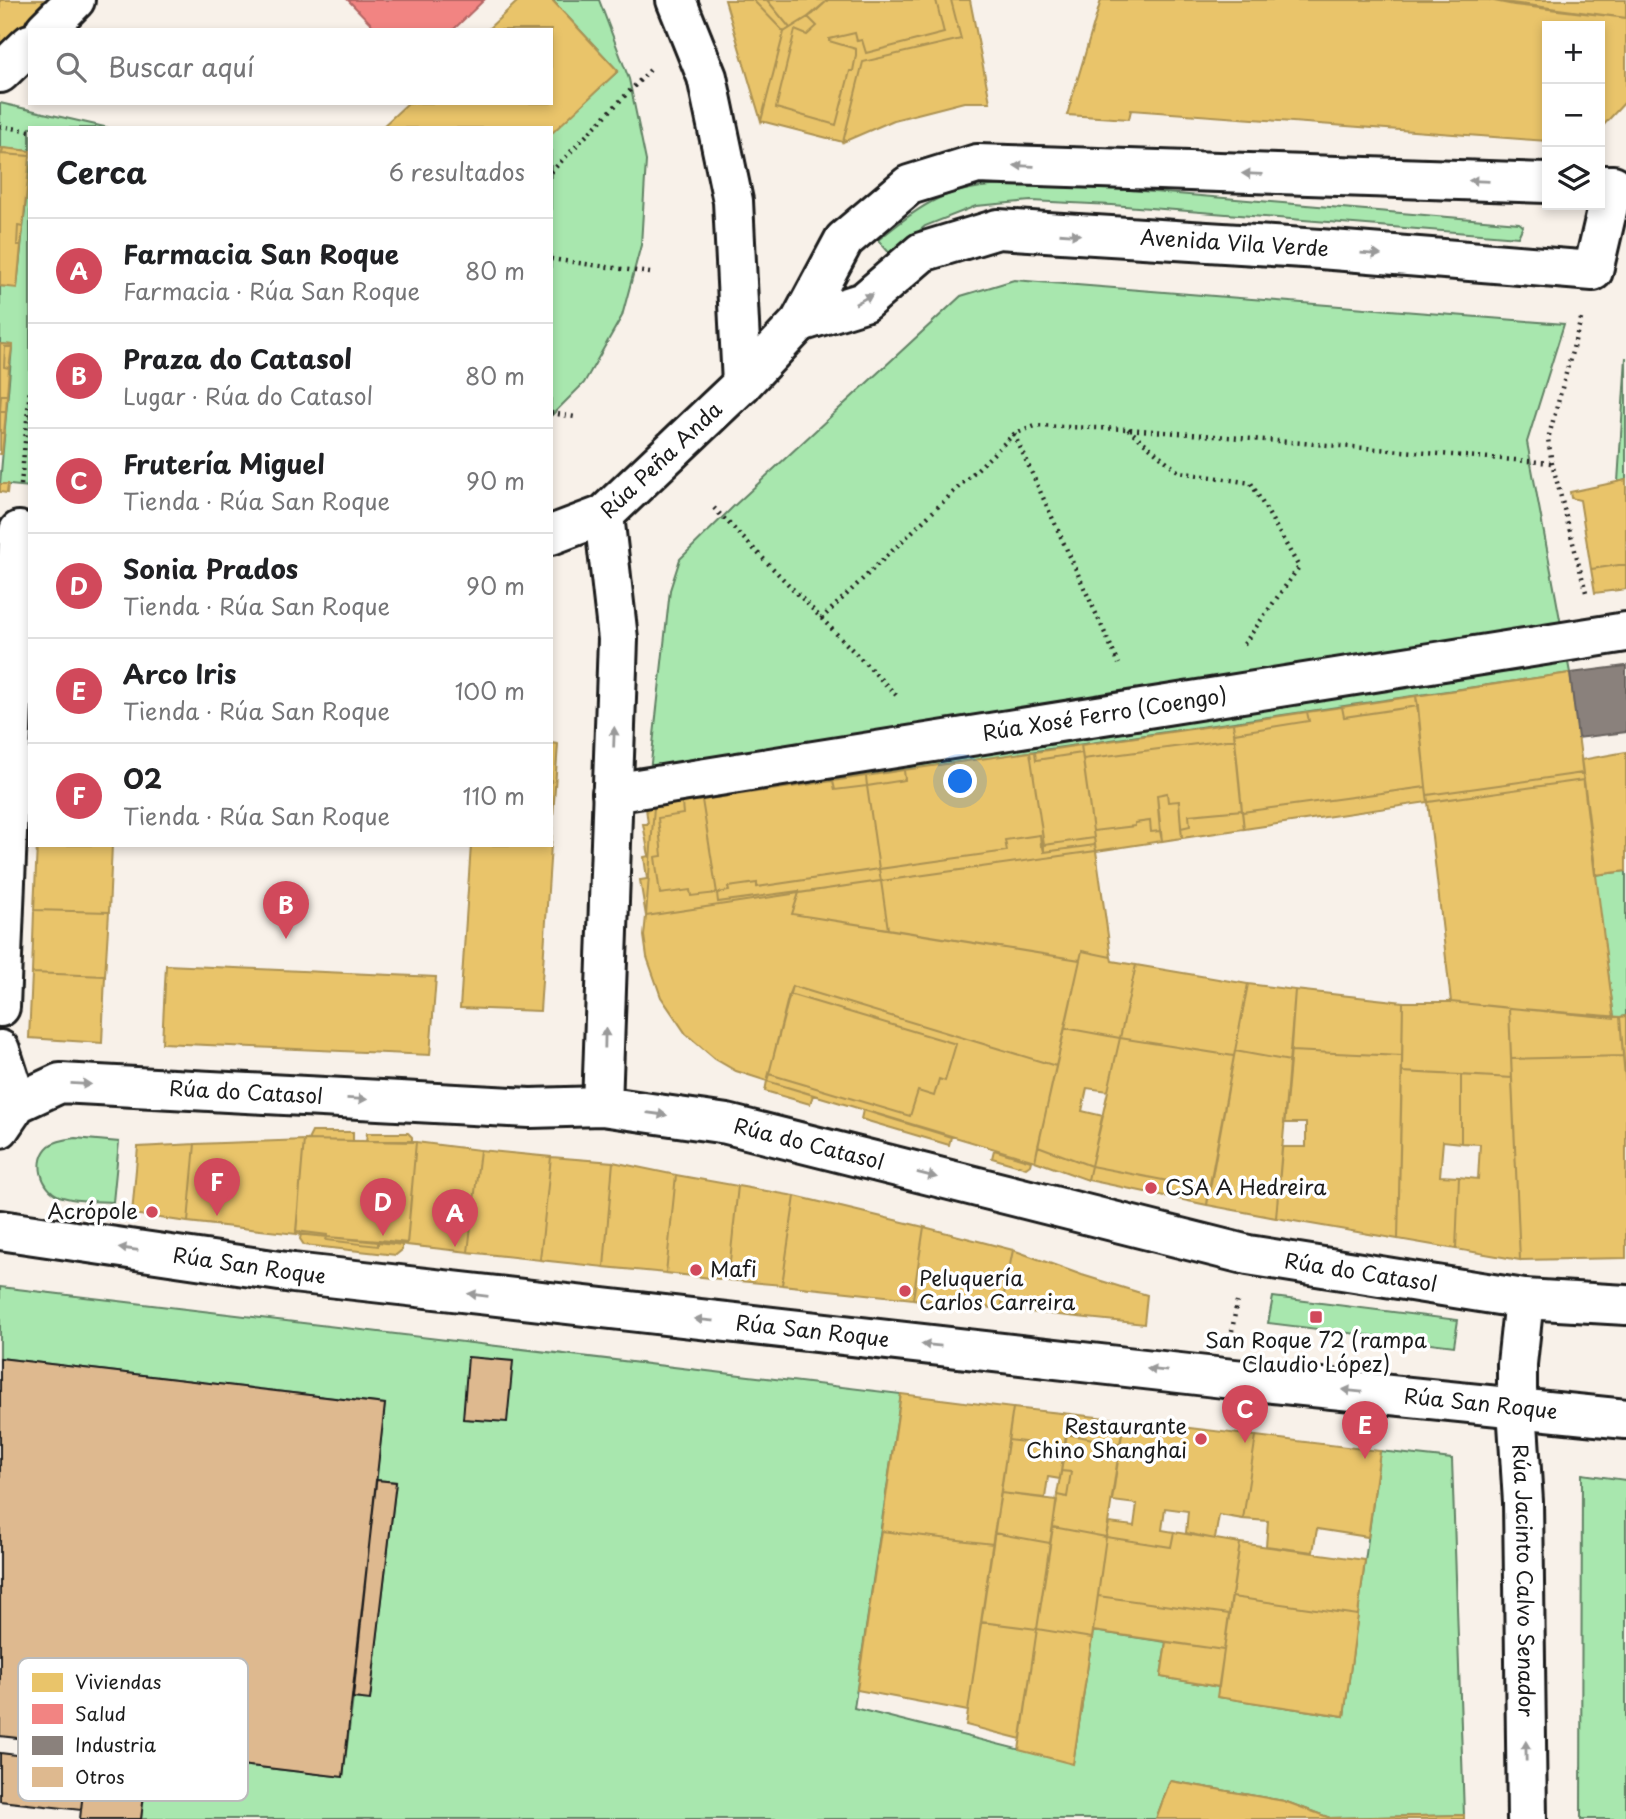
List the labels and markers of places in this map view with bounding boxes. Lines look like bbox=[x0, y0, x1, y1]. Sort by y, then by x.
pin: B bbox=[263, 881, 309, 939]
pin: F bbox=[194, 1158, 240, 1216]
place label: CSA A Hedreira bbox=[1165, 1170, 1327, 1202]
pin: D bbox=[360, 1178, 406, 1236]
marker: CSA A Hedreira bbox=[1143, 1180, 1159, 1196]
pin: A bbox=[432, 1189, 478, 1247]
place label: Acrópole bbox=[47, 1194, 138, 1226]
marker: Acrópole bbox=[144, 1204, 160, 1220]
place label: Mafi bbox=[710, 1252, 757, 1284]
place label: Peluquería Carlos Carreira bbox=[919, 1261, 1076, 1317]
marker: Mafi bbox=[688, 1262, 704, 1278]
marker: Peluquería Carlos Carreira bbox=[897, 1283, 913, 1299]
marker: San Roque 72 (rampa Claudio López) bbox=[1308, 1309, 1324, 1325]
place label: San Roque 72 (rampa Claudio López) bbox=[1205, 1323, 1427, 1379]
pin: C bbox=[1222, 1385, 1268, 1443]
pin: E bbox=[1342, 1401, 1388, 1459]
place label: Restaurante Chino Shanghai bbox=[1026, 1409, 1187, 1465]
marker: Restaurante Chino Shanghai bbox=[1193, 1431, 1209, 1447]

